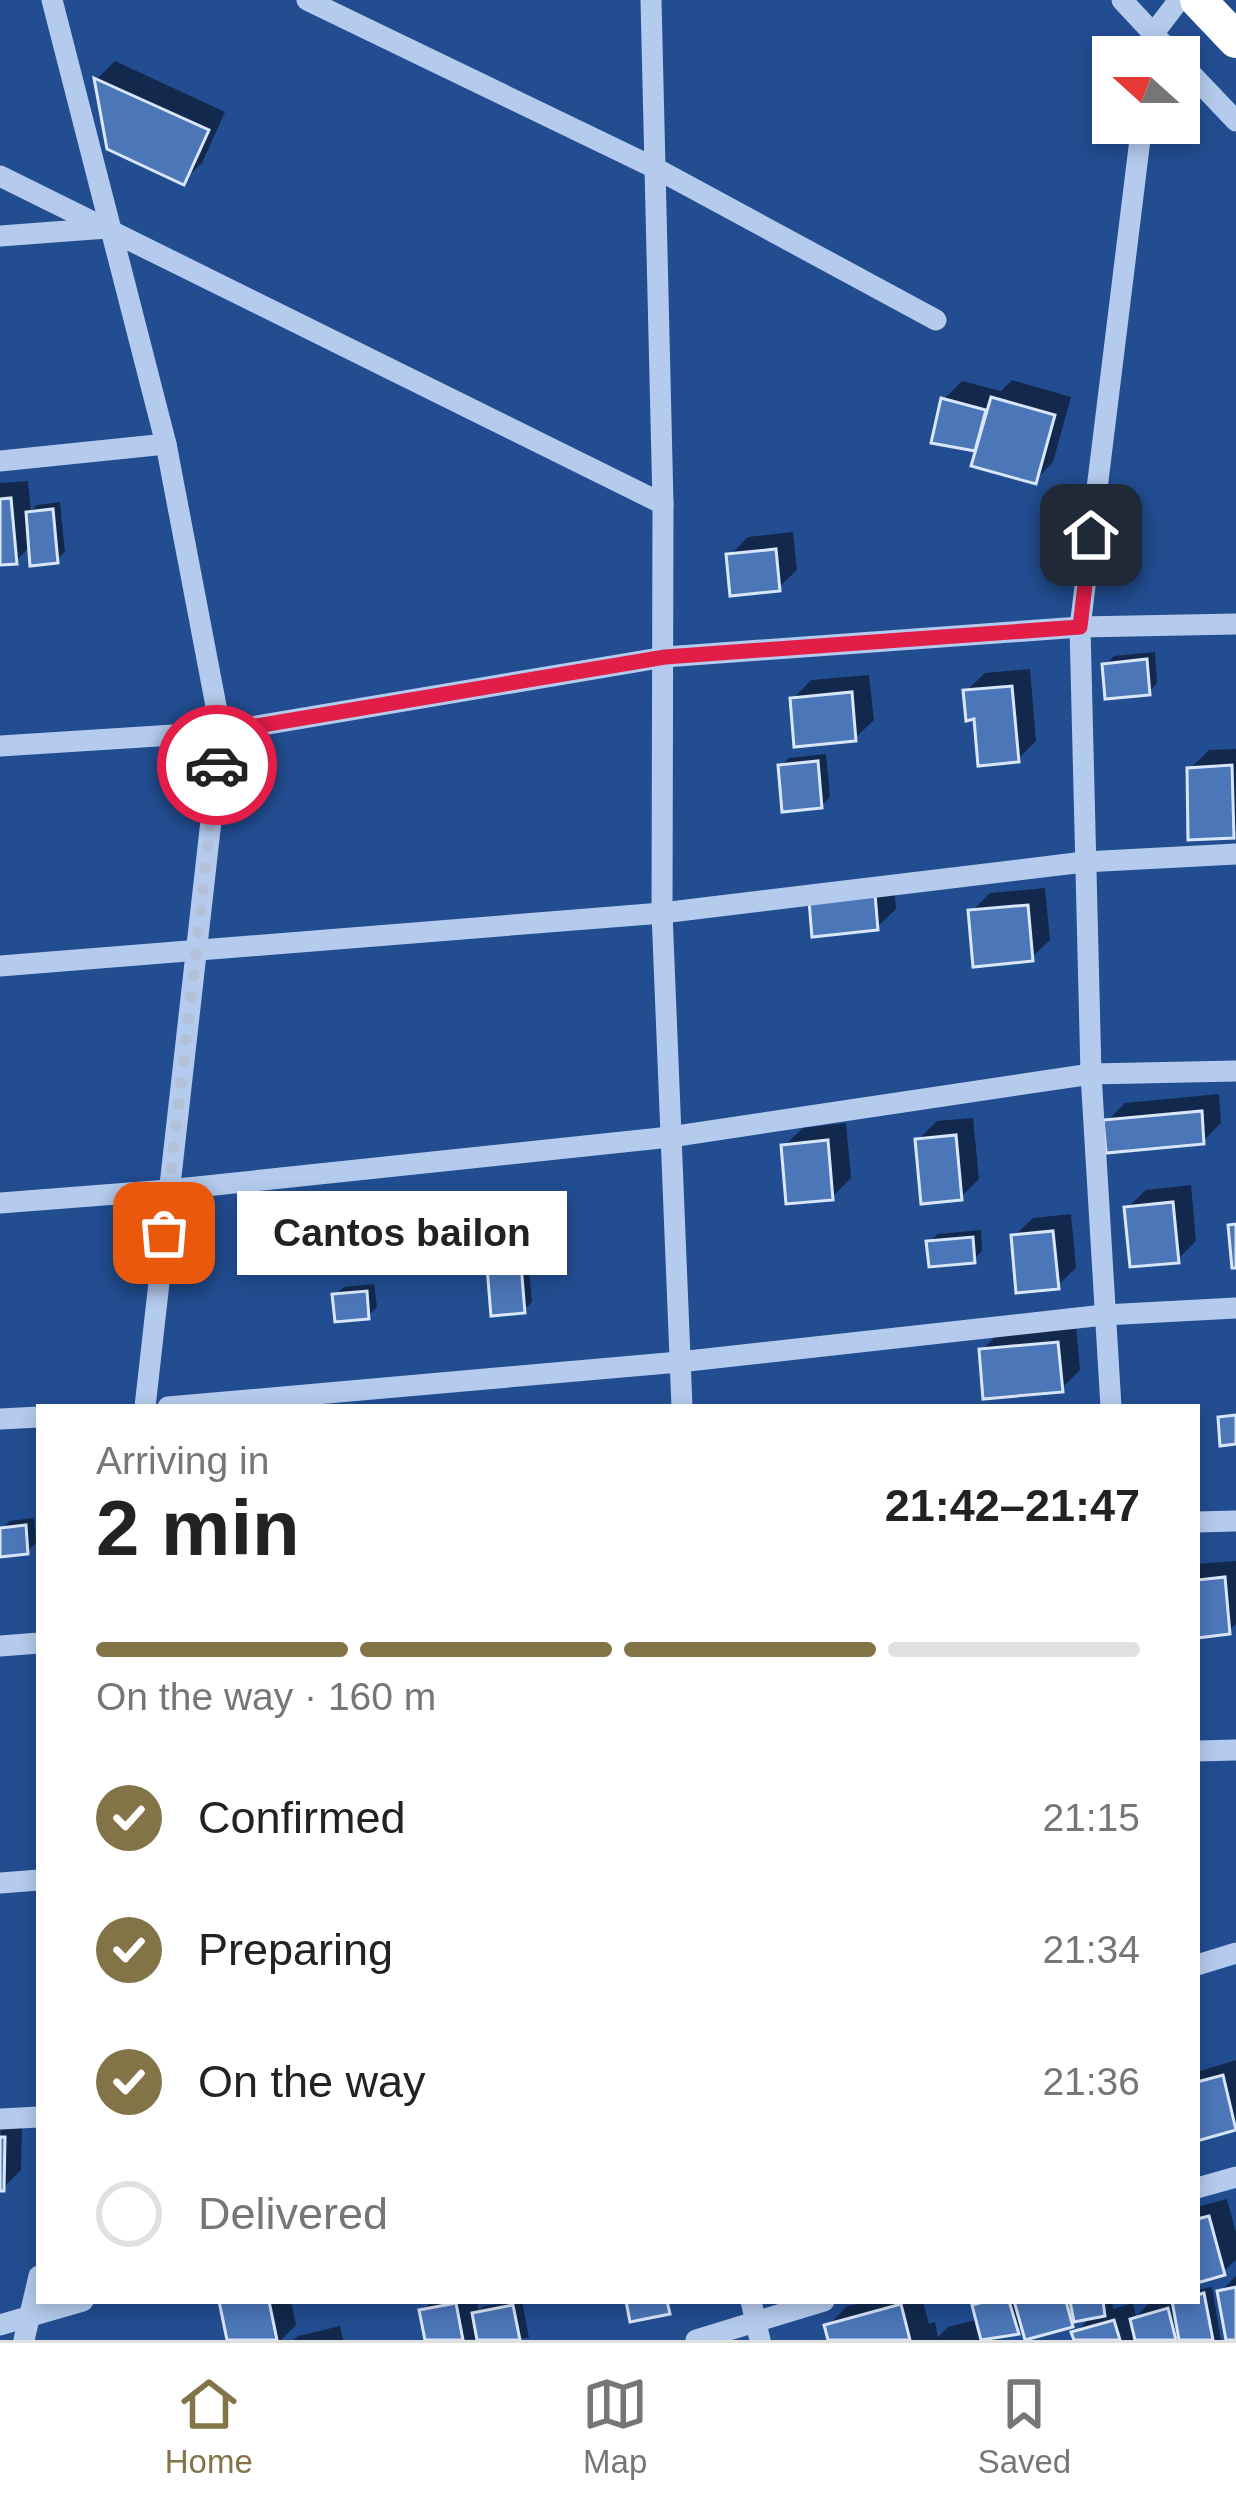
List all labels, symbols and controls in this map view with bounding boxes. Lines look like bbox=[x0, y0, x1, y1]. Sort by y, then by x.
north arrow bbox=[1092, 36, 1200, 144]
map controls bbox=[1092, 36, 1200, 144]
pin bbox=[1040, 484, 1142, 586]
icon: home bbox=[1058, 502, 1124, 568]
courier bbox=[157, 705, 277, 825]
icon: car bbox=[184, 732, 250, 798]
pin bbox=[113, 1182, 215, 1284]
callout: Cantos bailon bbox=[236, 1191, 566, 1275]
icon: bag bbox=[131, 1200, 197, 1266]
text: Cantos bailon bbox=[273, 1211, 531, 1254]
text: Arriving in bbox=[96, 1439, 269, 1482]
text: 21:42–21:47 bbox=[885, 1480, 1140, 1531]
text: 2 min bbox=[96, 1484, 300, 1572]
text: On the way · 160 m bbox=[96, 1675, 436, 1718]
icon: check bbox=[96, 1785, 162, 1851]
text: Confirmed bbox=[198, 1792, 406, 1843]
text: 21:15 bbox=[1042, 1796, 1140, 1839]
icon: check bbox=[96, 1917, 162, 1983]
text: Preparing bbox=[198, 1924, 393, 1975]
text: 21:34 bbox=[1042, 1928, 1140, 1971]
icon: check bbox=[96, 2049, 162, 2115]
text: On the way bbox=[198, 2056, 426, 2107]
text: 21:36 bbox=[1042, 2060, 1140, 2103]
text: Delivered bbox=[198, 2188, 388, 2239]
tab: Home bbox=[165, 2371, 253, 2481]
tab: Map bbox=[582, 2371, 648, 2481]
tab: Saved bbox=[978, 2371, 1071, 2481]

